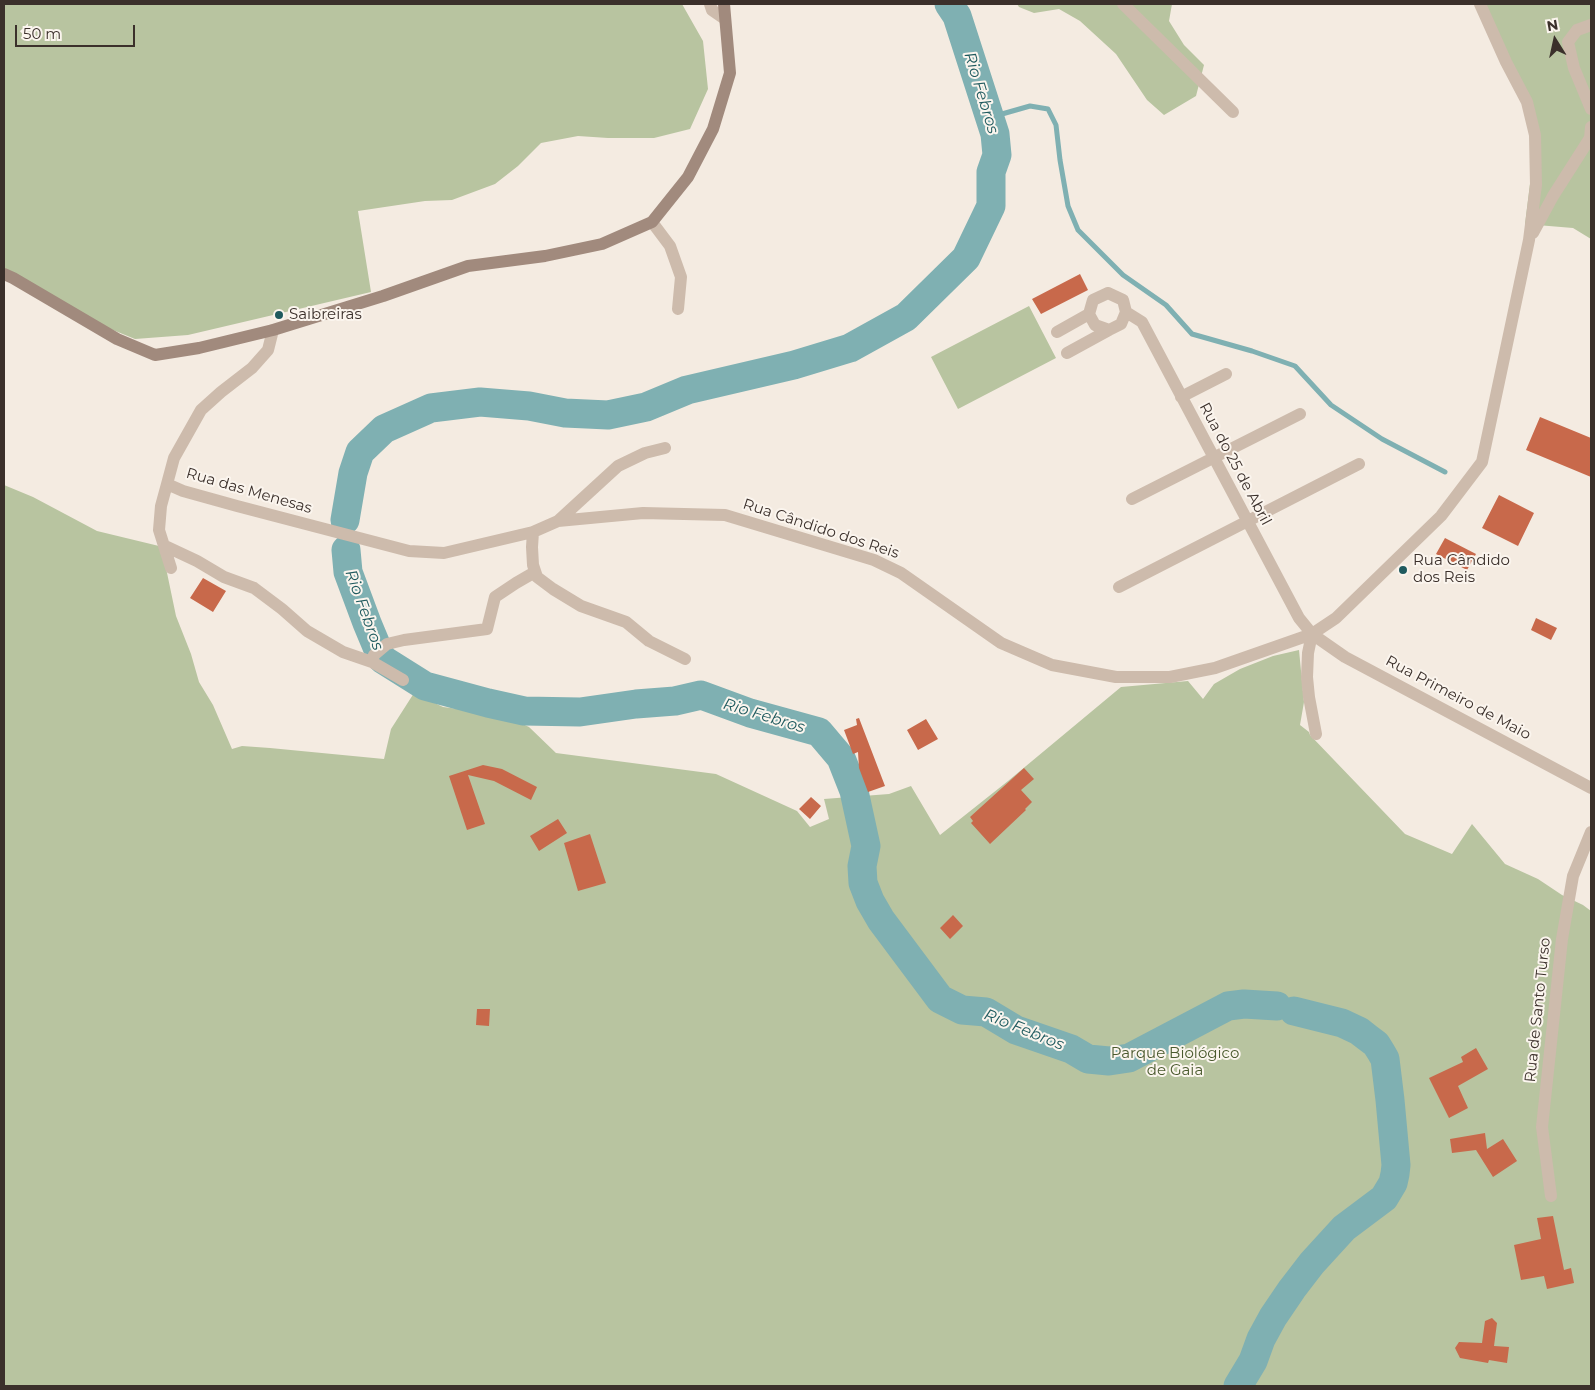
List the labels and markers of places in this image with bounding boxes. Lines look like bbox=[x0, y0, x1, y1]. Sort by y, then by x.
place label: Saibreiras bbox=[289, 306, 362, 324]
marker: Saibreiras bbox=[273, 309, 285, 321]
place label: Rua Cândido dos Reis bbox=[1413, 552, 1510, 587]
marker: Rua Cândido dos Reis bbox=[1397, 564, 1409, 576]

